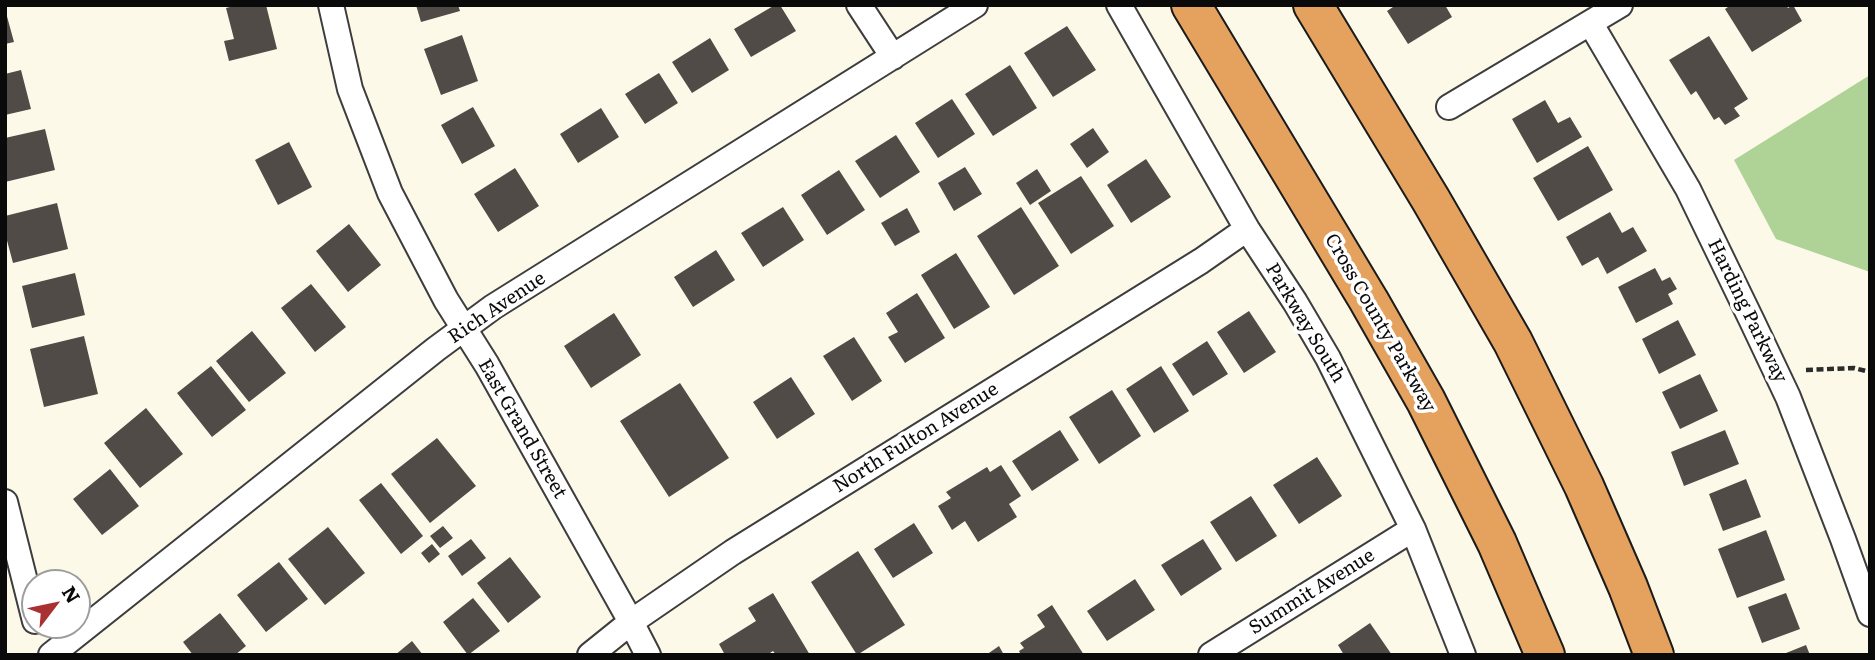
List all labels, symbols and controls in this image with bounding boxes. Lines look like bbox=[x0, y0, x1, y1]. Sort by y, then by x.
street label: Cross County Parkway bbox=[1320, 230, 1440, 416]
street label: Harding Parkway bbox=[1702, 235, 1792, 387]
street label: Parkway South bbox=[1260, 259, 1350, 387]
street label: Rich Avenue bbox=[444, 267, 550, 349]
street label: East Grand Street bbox=[473, 355, 571, 503]
street label: North Fulton Avenue bbox=[829, 378, 1003, 498]
street label: Summit Avenue bbox=[1245, 544, 1379, 640]
north arrow bbox=[21, 569, 91, 639]
text: N bbox=[56, 580, 88, 608]

